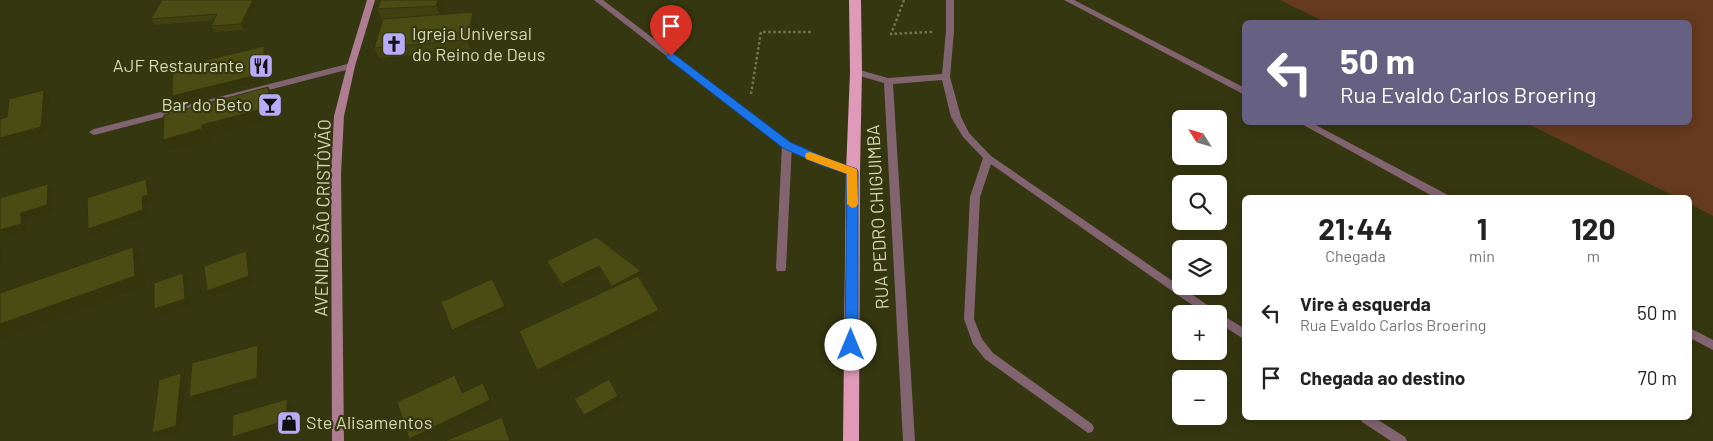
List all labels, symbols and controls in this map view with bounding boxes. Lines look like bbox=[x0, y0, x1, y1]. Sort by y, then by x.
pin bbox=[650, 5, 692, 56]
icon: arrive bbox=[657, 12, 685, 40]
place label: Igreja Universal do Reino de Deus bbox=[412, 22, 545, 65]
church icon: Igreja Universal do Reino de Deus bbox=[381, 31, 407, 57]
text: 50 m bbox=[1340, 39, 1415, 81]
icon: left bbox=[1257, 40, 1322, 105]
restaurant icon: AJF Restaurante bbox=[248, 53, 274, 79]
place label: AJF Restaurante bbox=[113, 54, 244, 76]
text: Rua Evaldo Carlos Broering bbox=[1340, 81, 1596, 107]
bar icon: Bar do Beto bbox=[257, 92, 283, 118]
place label: Bar do Beto bbox=[161, 93, 252, 115]
north arrow bbox=[1172, 110, 1228, 165]
map controls bbox=[1172, 110, 1227, 425]
street label: AVENIDA SÃO CRISTÓVÃO bbox=[309, 119, 335, 317]
street label: RUA PEDRO CHIGUIMBA bbox=[861, 124, 893, 310]
button: search bbox=[1172, 175, 1227, 230]
text: 21:44 bbox=[1318, 210, 1393, 246]
text: 1 bbox=[1477, 210, 1487, 246]
text: 120 bbox=[1571, 210, 1616, 246]
button: layers bbox=[1172, 240, 1227, 295]
text: Chegada bbox=[1325, 246, 1386, 265]
text: min bbox=[1469, 246, 1495, 265]
text: m bbox=[1587, 246, 1600, 265]
text: Vire à esquerda bbox=[1300, 292, 1431, 315]
icon: left bbox=[1257, 299, 1285, 327]
text: 50 m bbox=[1637, 301, 1677, 324]
button: + bbox=[1172, 305, 1227, 360]
text: Rua Evaldo Carlos Broering bbox=[1300, 315, 1486, 334]
position arrow bbox=[824, 318, 876, 370]
icon: arrive bbox=[1257, 364, 1285, 392]
text: Chegada ao destino bbox=[1300, 366, 1465, 389]
text: 70 m bbox=[1638, 366, 1677, 389]
button: − bbox=[1172, 370, 1227, 425]
shop icon: Ste Alisamentos bbox=[276, 410, 302, 436]
place label: Ste Alisamentos bbox=[306, 411, 432, 433]

